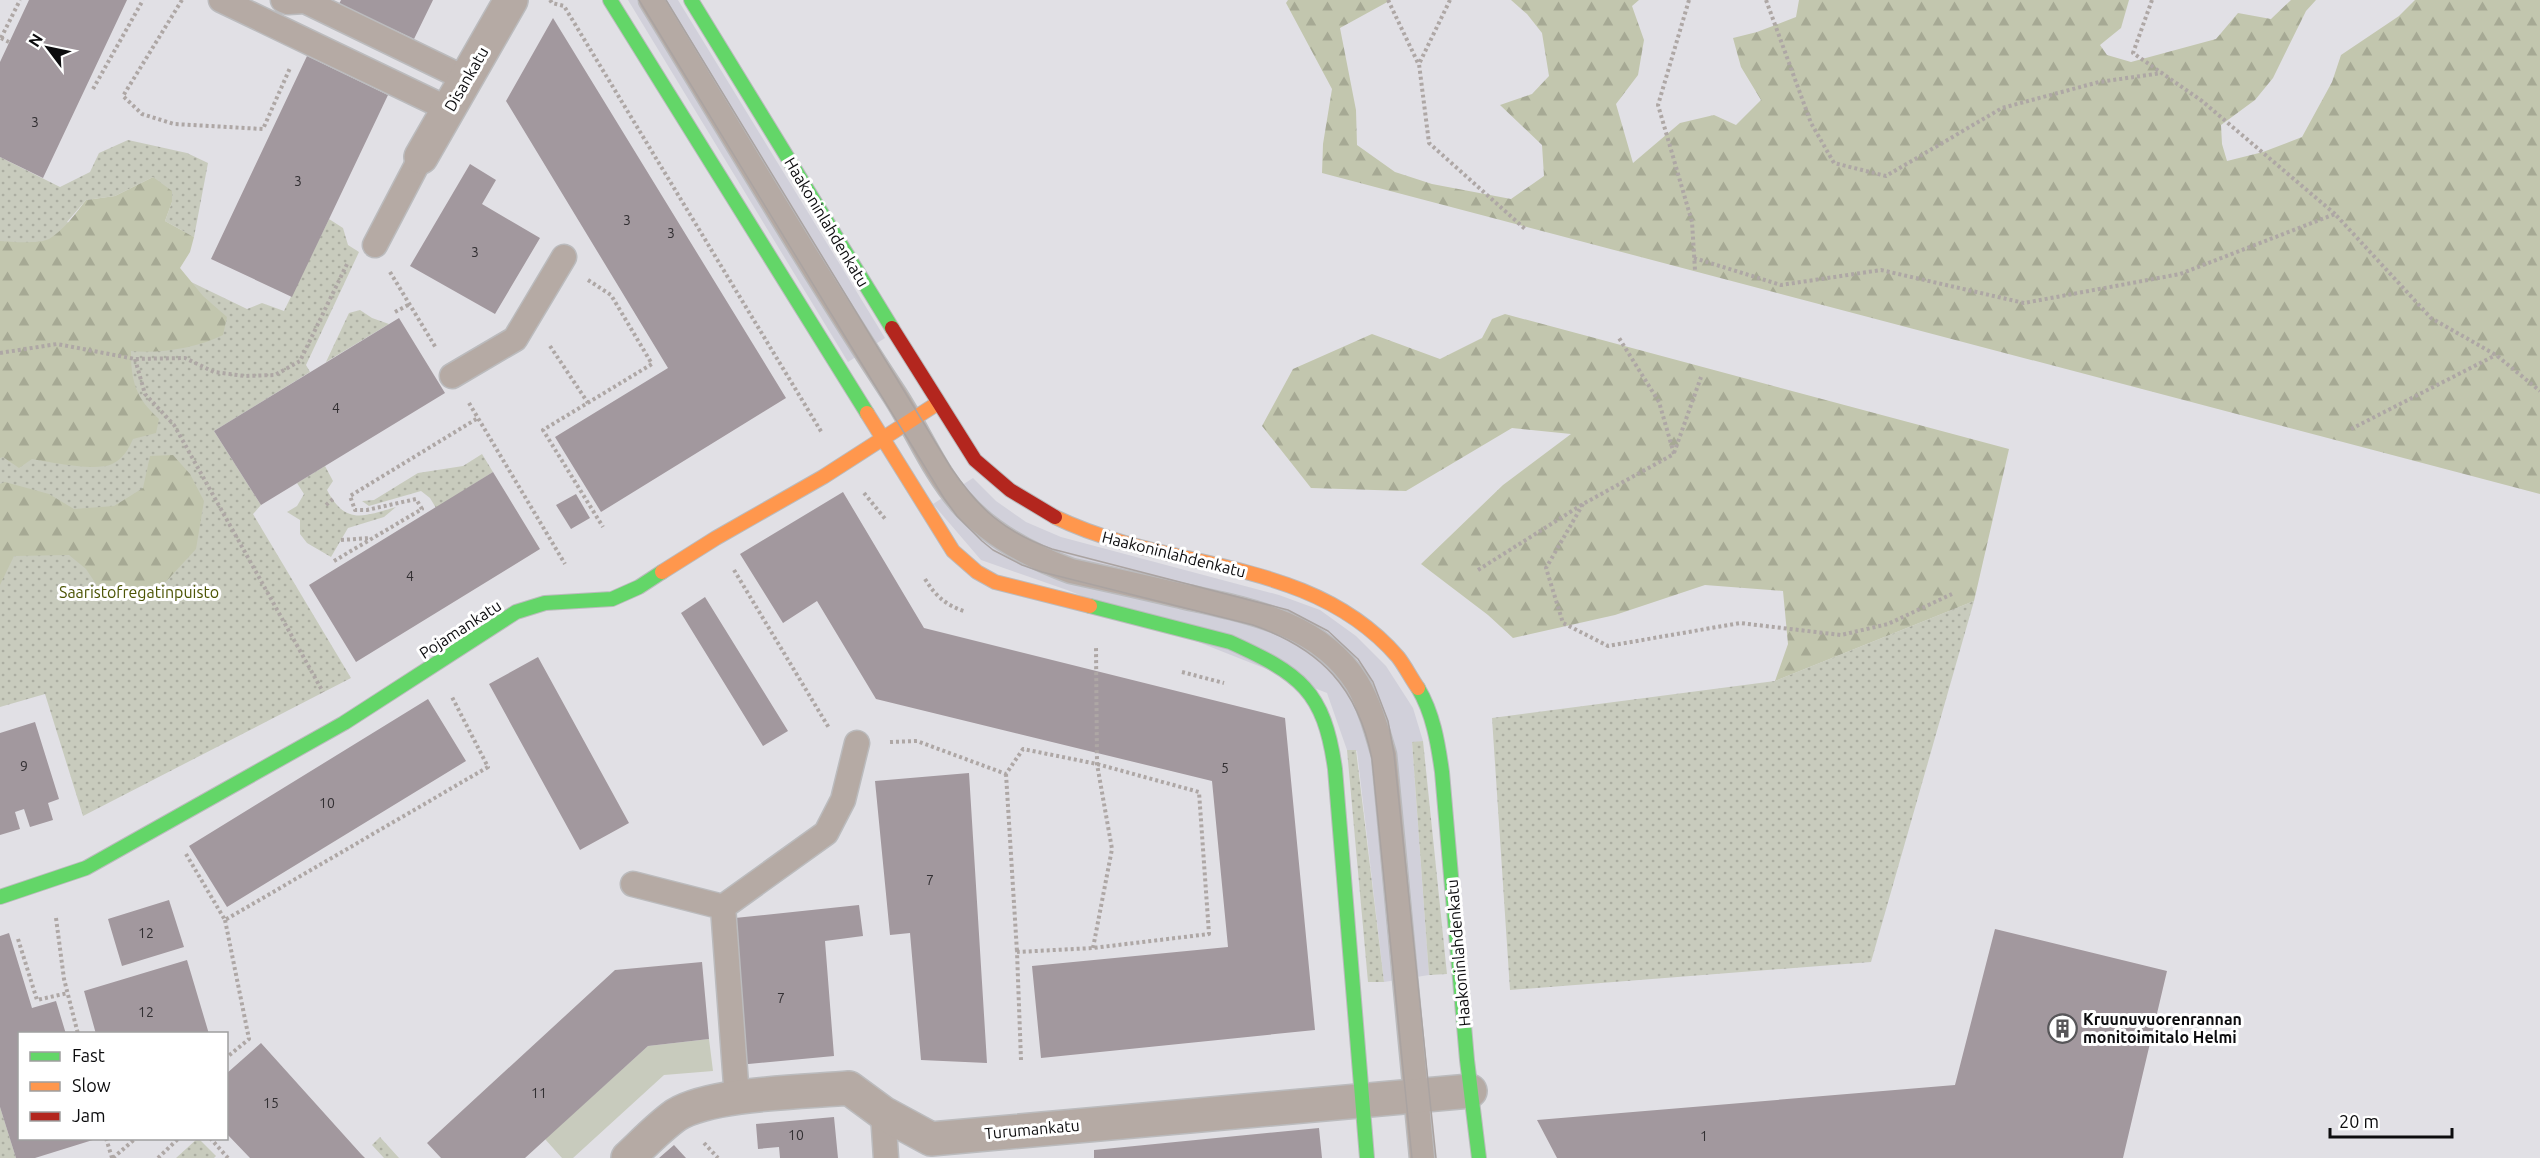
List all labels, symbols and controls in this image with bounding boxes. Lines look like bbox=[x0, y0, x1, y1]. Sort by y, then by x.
north arrow bbox=[18, 18, 78, 78]
text: N bbox=[24, 30, 46, 50]
street label: Disankatu bbox=[440, 44, 492, 114]
house number: 3 bbox=[31, 114, 39, 130]
street label: Haakoninlahdenkatu bbox=[781, 154, 873, 290]
house number: 3 bbox=[294, 173, 302, 189]
house number: 3 bbox=[623, 212, 631, 228]
house number: 3 bbox=[667, 225, 675, 241]
house number: 3 bbox=[471, 244, 479, 260]
house number: 4 bbox=[332, 400, 340, 416]
street label: Haakoninlahdenkatu bbox=[1100, 527, 1248, 581]
house number: 4 bbox=[406, 568, 414, 584]
park label: Saaristofregatinpuisto bbox=[59, 583, 219, 601]
street label: Pojamankatu bbox=[416, 596, 504, 662]
house number: 9 bbox=[20, 758, 28, 774]
house number: 5 bbox=[1221, 760, 1229, 776]
house number: 10 bbox=[319, 795, 335, 811]
house number: 7 bbox=[926, 872, 934, 888]
street label: Haakoninlahdenkatu bbox=[1443, 879, 1473, 1027]
house number: 12 bbox=[138, 925, 154, 941]
house number: 7 bbox=[777, 990, 785, 1006]
house number: 12 bbox=[138, 1004, 154, 1020]
place label: Kruunuvuorenrannan monitoimitalo Helmi bbox=[2083, 1010, 2242, 1046]
building icon: Kruunuvuorenrannan monitoimitalo Helmi bbox=[2046, 1012, 2078, 1044]
legend bbox=[18, 1032, 228, 1140]
text: Fast bbox=[72, 1045, 105, 1065]
text: Slow bbox=[72, 1075, 111, 1095]
house number: 11 bbox=[531, 1085, 547, 1101]
house number: 15 bbox=[263, 1095, 279, 1111]
scale bar bbox=[2330, 1101, 2452, 1139]
text: Jam bbox=[72, 1105, 106, 1125]
text: 20 m bbox=[2339, 1111, 2379, 1131]
street label: Turumankatu bbox=[984, 1116, 1080, 1142]
house number: 10 bbox=[788, 1127, 804, 1143]
house number: 1 bbox=[1700, 1128, 1708, 1144]

